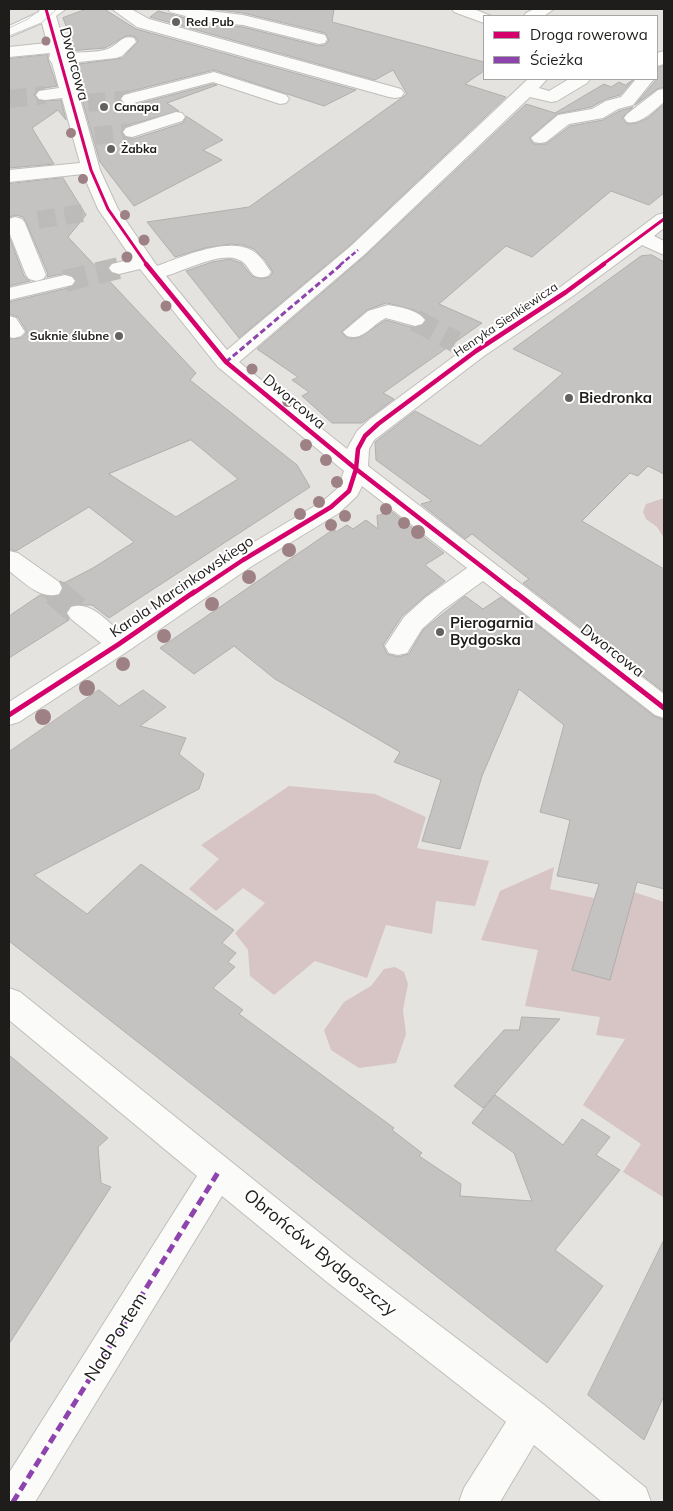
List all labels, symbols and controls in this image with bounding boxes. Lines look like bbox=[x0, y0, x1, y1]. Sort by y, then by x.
place label: Red Pub bbox=[186, 15, 234, 29]
legend bbox=[483, 15, 658, 80]
marker: Red Pub bbox=[170, 16, 182, 28]
street label: Dworcowa bbox=[56, 25, 92, 103]
text: Droga rowerowa bbox=[530, 25, 648, 44]
text: Ścieżka bbox=[530, 50, 583, 69]
place label: Canapa bbox=[114, 100, 159, 114]
marker: Canapa bbox=[98, 101, 110, 113]
place label: Żabka bbox=[121, 142, 157, 156]
marker: Żabka bbox=[105, 143, 117, 155]
street label: Henryka Sienkiewicza bbox=[451, 280, 561, 360]
place label: Suknie ślubne bbox=[30, 329, 109, 343]
marker: Suknie ślubne bbox=[113, 330, 125, 342]
street label: Dworcowa bbox=[259, 371, 329, 433]
place label: Biedronka bbox=[579, 389, 652, 407]
marker: Biedronka bbox=[563, 392, 575, 404]
street label: Karola Marcinkowskiego bbox=[107, 532, 257, 642]
place label: Pierogarnia Bydgoska bbox=[450, 614, 534, 649]
street label: Dworcowa bbox=[577, 621, 647, 681]
marker: Pierogarnia Bydgoska bbox=[434, 626, 446, 638]
street label: Obrońców Bydgoszczy bbox=[239, 1185, 401, 1321]
street label: Nad Portem bbox=[80, 1289, 152, 1385]

